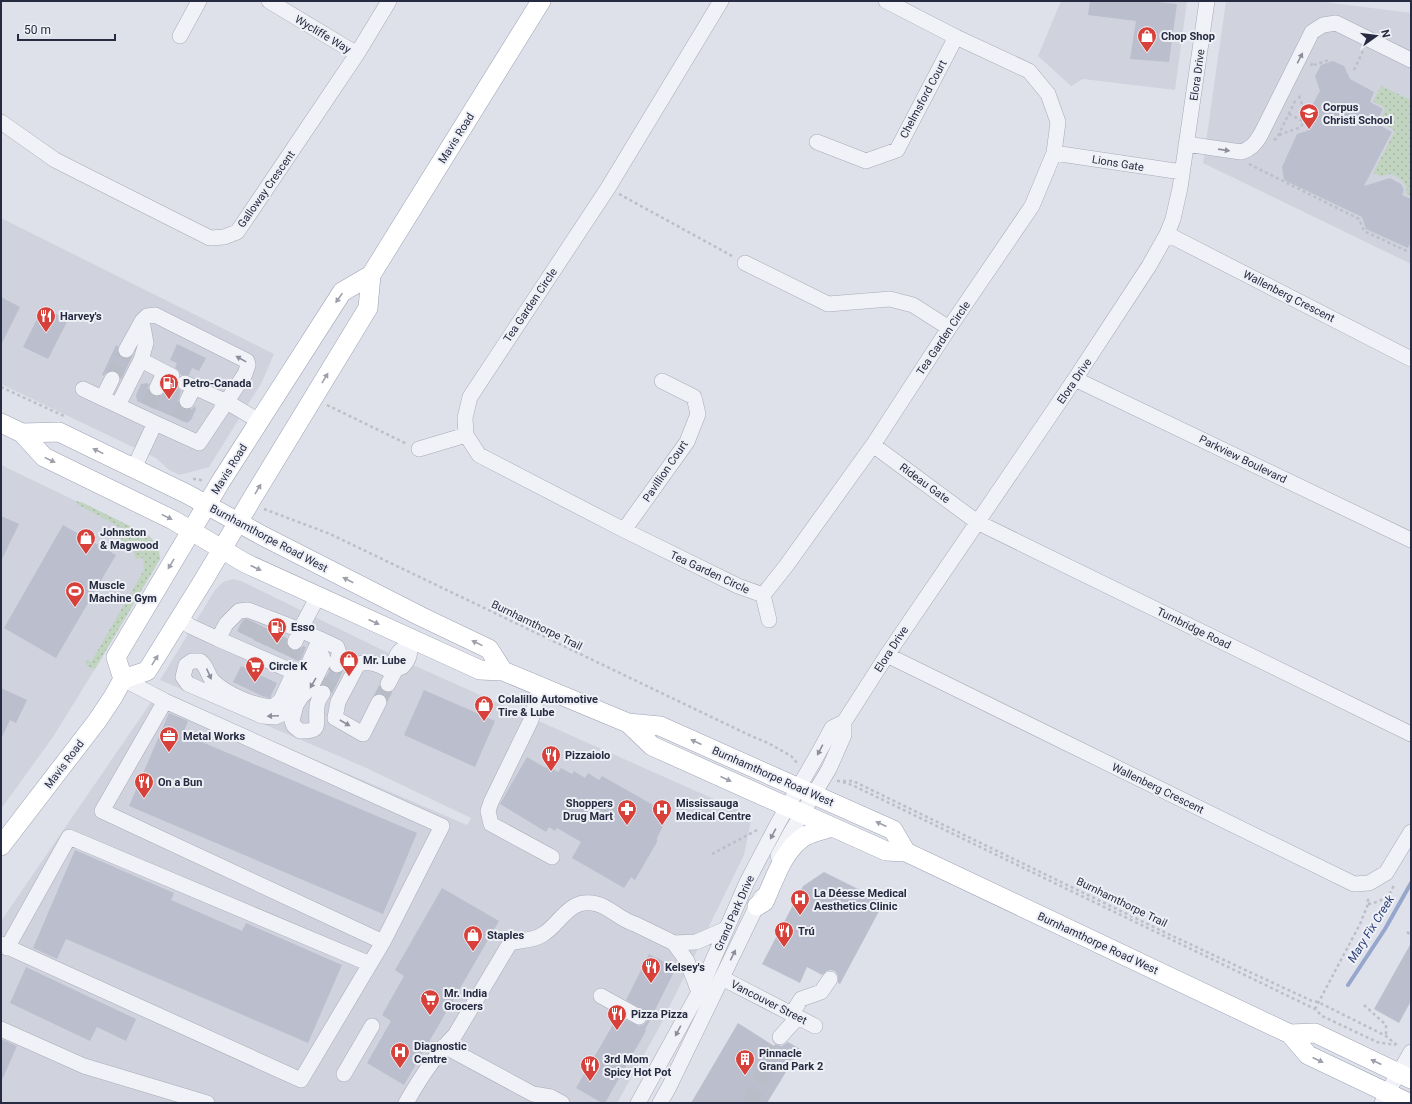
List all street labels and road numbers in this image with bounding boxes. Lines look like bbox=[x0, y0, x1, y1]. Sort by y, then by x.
street label: Wycliffe Way bbox=[292, 13, 354, 57]
street label: Elora Drive bbox=[1187, 48, 1208, 102]
street label: Chelmsford Court bbox=[897, 58, 950, 141]
street label: Mavis Road bbox=[436, 111, 477, 166]
street label: Galloway Crescent bbox=[235, 148, 298, 230]
street label: Lions Gate bbox=[1091, 153, 1145, 174]
street label: Tea Garden Circle bbox=[501, 266, 560, 345]
street label: Wallenberg Crescent bbox=[1241, 268, 1337, 325]
street label: Tea Garden Circle bbox=[914, 299, 973, 378]
street label: Elora Drive bbox=[1054, 356, 1094, 407]
street label: Parkview Boulevard bbox=[1197, 433, 1289, 486]
street label: Pavillion Court bbox=[640, 438, 691, 504]
street label: Mavis Road bbox=[209, 442, 250, 497]
street label: Rideau Gate bbox=[897, 461, 953, 506]
street label: Burnhamthorpe Road West bbox=[208, 502, 330, 575]
street label: Tea Garden Circle bbox=[668, 548, 752, 597]
street label: Burnhamthorpe Trail bbox=[489, 598, 584, 653]
street label: Turnbridge Road bbox=[1155, 605, 1233, 652]
street label: Elora Drive bbox=[872, 624, 911, 675]
street label: Mavis Road bbox=[42, 738, 87, 791]
street label: Burnhamthorpe Road West bbox=[710, 744, 836, 809]
street label: Wallenberg Crescent bbox=[1110, 760, 1206, 817]
street label: Grand Park Drive bbox=[712, 873, 757, 953]
street label: Burnhamthorpe Trail bbox=[1074, 875, 1169, 930]
street label: Burnhamthorpe Road West bbox=[1035, 910, 1160, 977]
street label: Vancouver Street bbox=[729, 978, 809, 1027]

